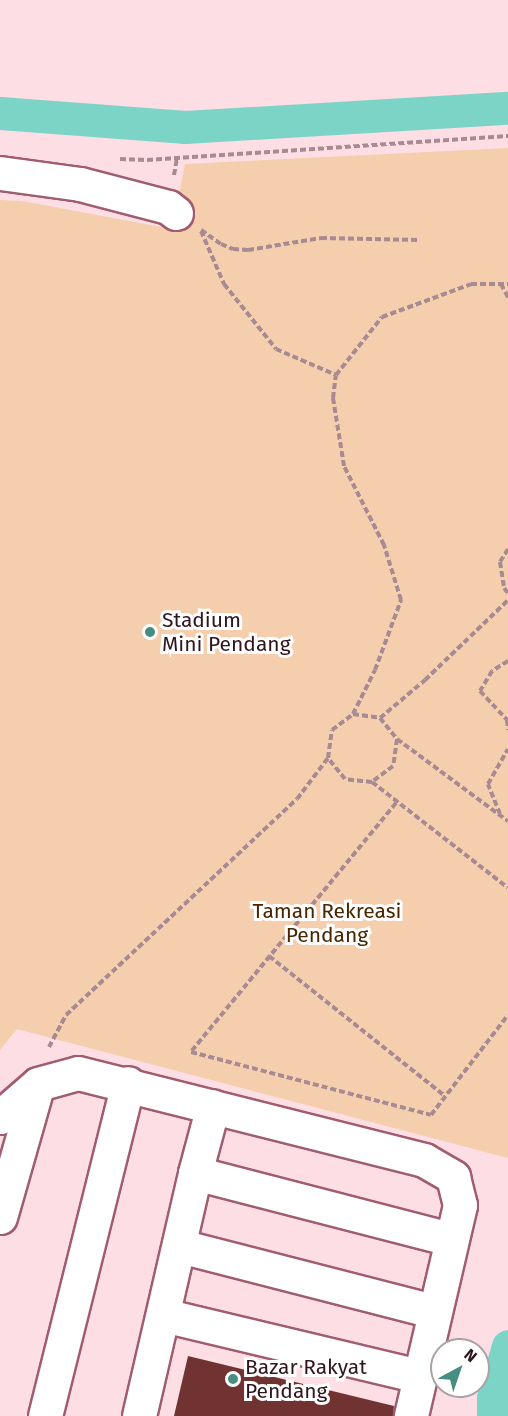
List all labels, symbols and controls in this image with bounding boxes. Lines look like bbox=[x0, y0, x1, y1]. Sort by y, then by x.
place label: Stadium Mini Pendang bbox=[162, 607, 291, 657]
marker: Stadium Mini Pendang bbox=[143, 625, 157, 639]
park label: Taman Rekreasi Pendang bbox=[253, 898, 401, 948]
north arrow bbox=[430, 1338, 490, 1398]
text: N bbox=[460, 1345, 481, 1366]
place label: Bazar Rakyat Pendang bbox=[245, 1354, 367, 1404]
marker: Bazar Rakyat Pendang bbox=[226, 1372, 240, 1386]

